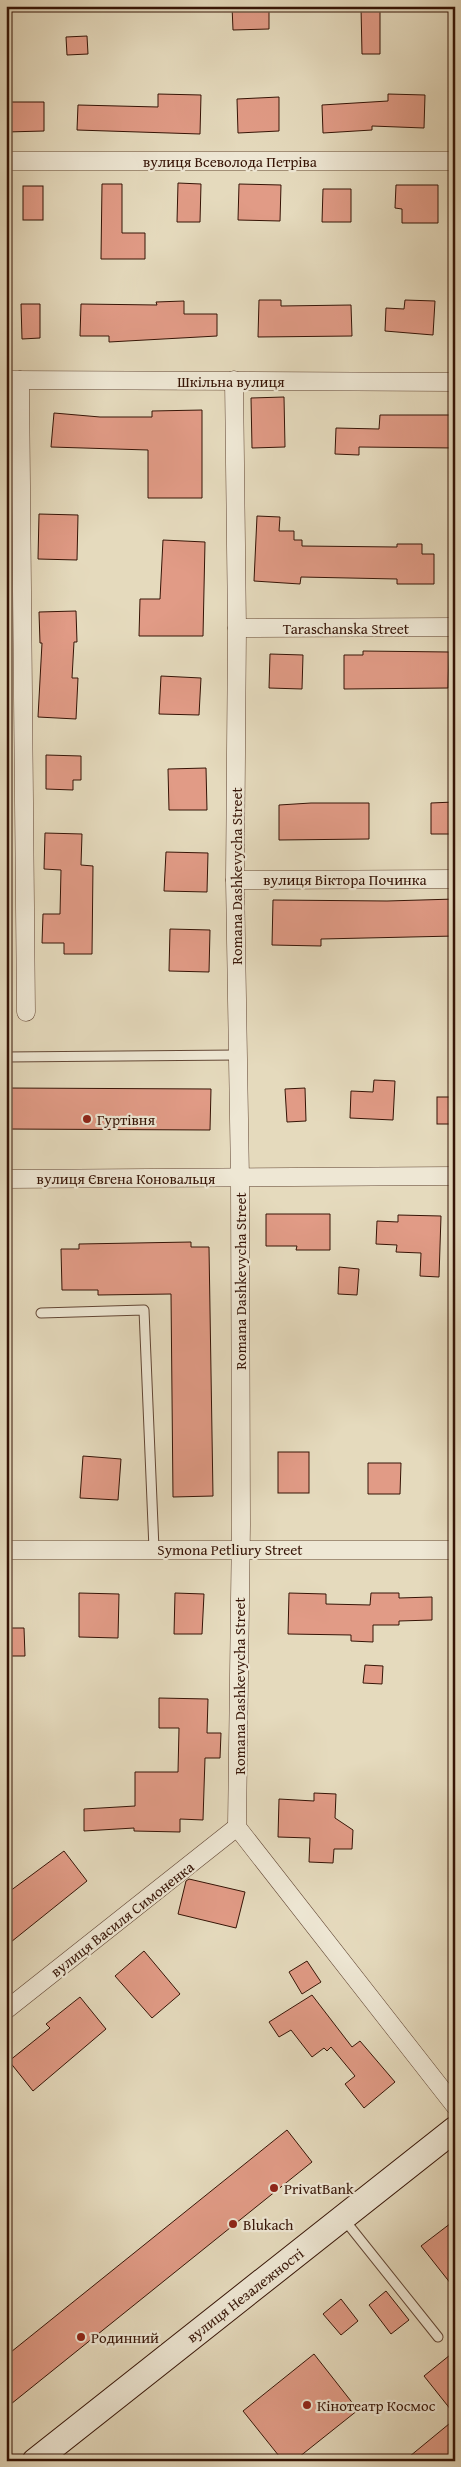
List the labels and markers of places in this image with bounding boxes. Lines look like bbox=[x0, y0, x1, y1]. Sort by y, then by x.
place label: Гуртівня bbox=[97, 1109, 155, 1130]
marker: Гуртівня bbox=[81, 1113, 93, 1125]
place label: PrivatBank bbox=[284, 2178, 354, 2199]
marker: PrivatBank bbox=[268, 2182, 280, 2194]
place label: Blukach bbox=[243, 2214, 294, 2235]
marker: Blukach bbox=[227, 2218, 239, 2230]
place label: Родинний bbox=[91, 2327, 159, 2348]
marker: Родинний bbox=[75, 2331, 87, 2343]
place label: Кінотеатр Космос bbox=[317, 2395, 436, 2416]
marker: Кінотеатр Космос bbox=[301, 2399, 313, 2411]

